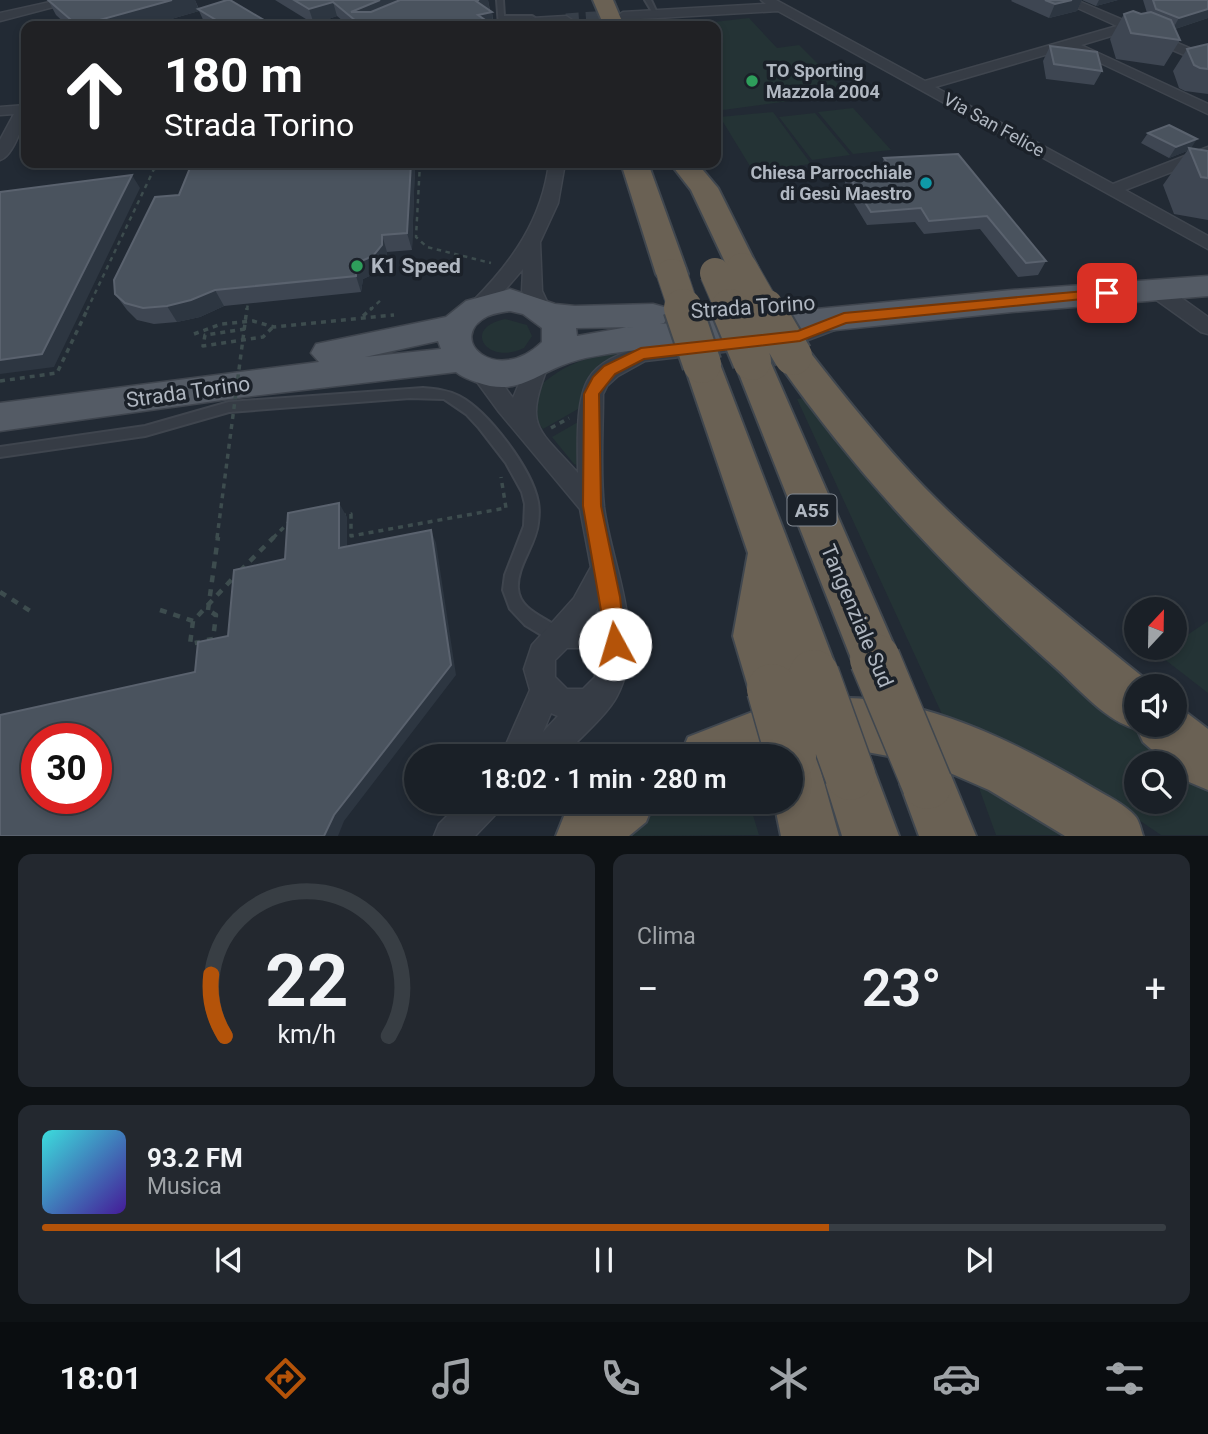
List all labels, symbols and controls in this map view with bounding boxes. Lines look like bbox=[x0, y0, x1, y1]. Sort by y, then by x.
text: 180 m bbox=[164, 47, 303, 104]
icon: ahead bbox=[49, 49, 140, 140]
place label: TO Sporting Mazzola 2004 bbox=[766, 60, 880, 102]
marker: TO Sporting Mazzola 2004 bbox=[744, 73, 760, 89]
street label: Via San Felice bbox=[940, 88, 1048, 161]
text: Strada Torino bbox=[164, 106, 354, 144]
place label: Chiesa Parrocchiale di Gesù Maestro bbox=[750, 162, 912, 204]
marker: Chiesa Parrocchiale di Gesù Maestro bbox=[918, 175, 934, 191]
place label: K1 Speed bbox=[371, 254, 461, 278]
marker: K1 Speed bbox=[349, 258, 365, 274]
pin bbox=[1077, 263, 1137, 323]
icon: arrive bbox=[1088, 274, 1126, 312]
street label: Strada Torino bbox=[690, 291, 816, 323]
street label: Strada Torino bbox=[125, 371, 251, 413]
road number: A55 bbox=[788, 495, 836, 526]
street label: Tangenziale Sud bbox=[816, 541, 898, 691]
north arrow bbox=[1124, 597, 1186, 660]
map controls bbox=[1124, 597, 1187, 814]
position arrow bbox=[578, 607, 652, 681]
button: sound bbox=[1124, 674, 1187, 737]
speed limit sign: 30 bbox=[21, 723, 112, 814]
button: search bbox=[1124, 751, 1187, 814]
text: 18:02 · 1 min · 280 m bbox=[480, 764, 727, 794]
text: Clima bbox=[637, 923, 696, 950]
text: 22 bbox=[265, 939, 348, 1025]
text: 23° bbox=[862, 958, 941, 1019]
text: − bbox=[637, 967, 659, 1011]
text: + bbox=[1144, 967, 1166, 1011]
text: km/h bbox=[277, 1020, 336, 1049]
text: 93.2 FM bbox=[147, 1143, 243, 1173]
text: Musica bbox=[147, 1173, 222, 1200]
icon: previous bbox=[210, 1241, 248, 1279]
icon: pause bbox=[585, 1241, 623, 1279]
icon: next bbox=[960, 1241, 998, 1279]
icon: directions bbox=[261, 1354, 310, 1403]
icon: music bbox=[428, 1354, 477, 1403]
icon: phone bbox=[596, 1354, 645, 1403]
icon: climate bbox=[764, 1354, 813, 1403]
icon: car bbox=[932, 1354, 981, 1403]
icon: filters bbox=[1100, 1354, 1149, 1403]
text: 18:01 bbox=[59, 1359, 142, 1397]

